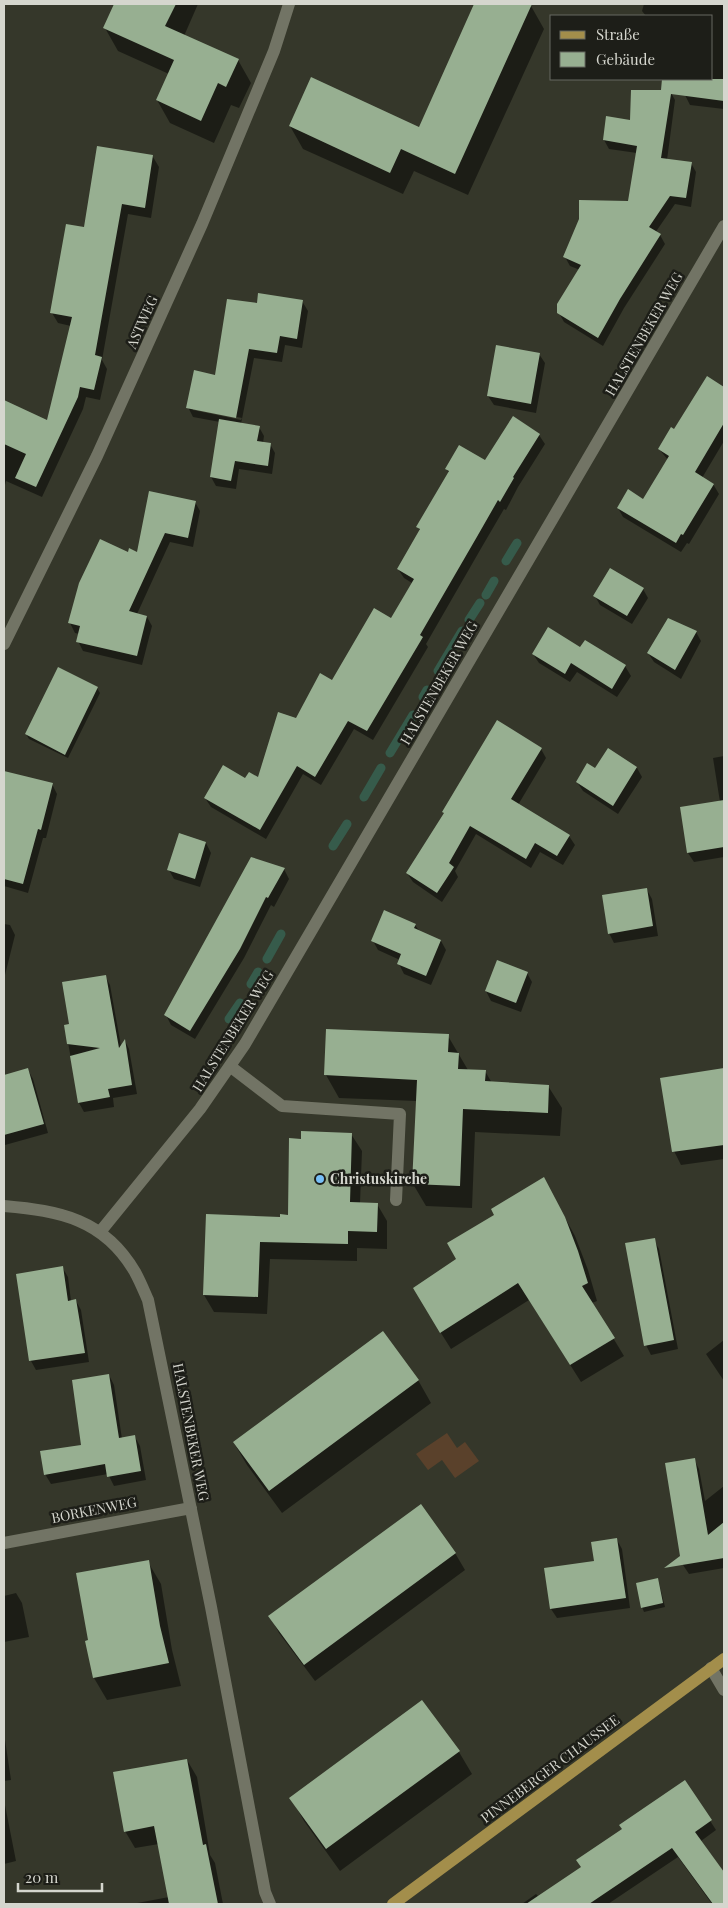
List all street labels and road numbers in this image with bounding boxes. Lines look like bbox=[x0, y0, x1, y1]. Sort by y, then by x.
street label: HALSTENBEKER WEG bbox=[600, 268, 687, 399]
street label: ASTWEG bbox=[121, 292, 162, 352]
street label: HALSTENBEKER WEG bbox=[395, 617, 482, 748]
street label: HALSTENBEKER WEG bbox=[187, 966, 278, 1095]
street label: HALSTENBEKER WEG bbox=[169, 1361, 214, 1503]
street label: BORKENWEG bbox=[50, 1492, 138, 1527]
street label: PINNEBERGER CHAUSSEE bbox=[477, 1710, 623, 1827]

